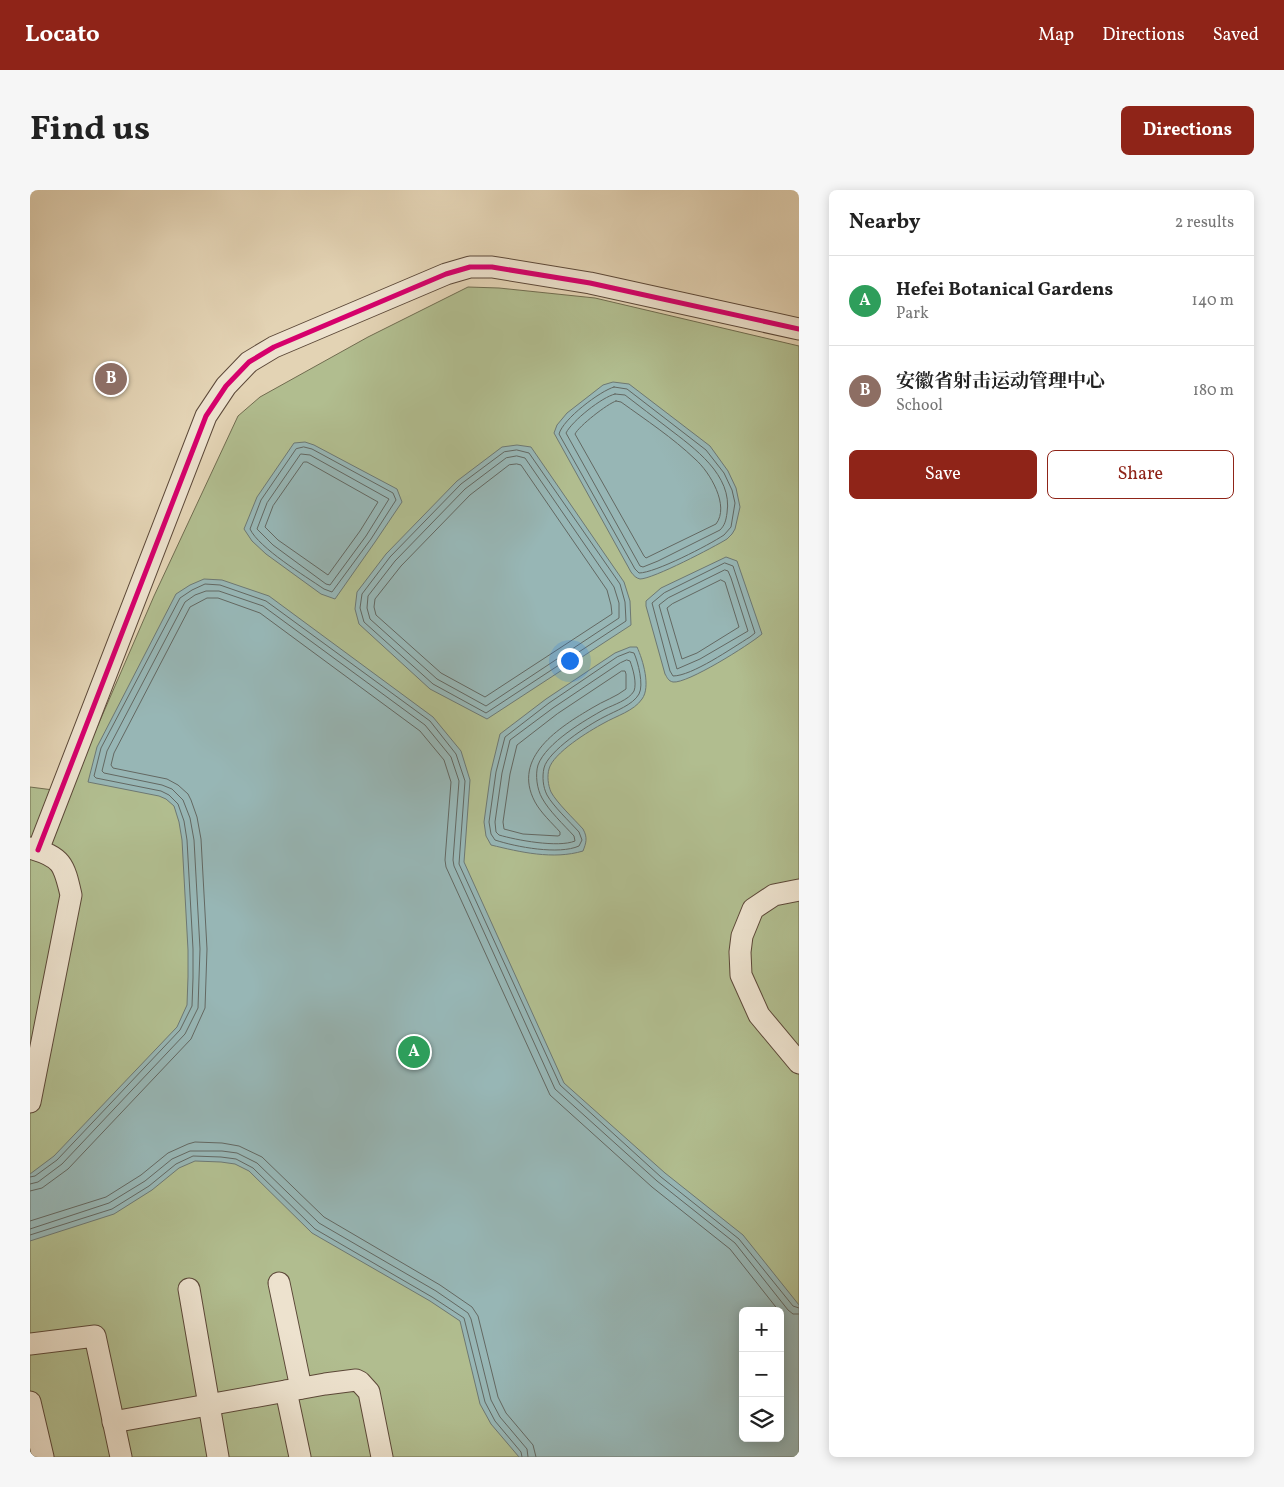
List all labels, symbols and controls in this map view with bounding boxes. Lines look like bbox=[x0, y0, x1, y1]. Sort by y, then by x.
text: Locato bbox=[25, 18, 100, 52]
text: Map bbox=[1038, 23, 1074, 48]
text: Directions bbox=[1102, 23, 1185, 48]
text: Saved bbox=[1213, 23, 1259, 48]
text: Find us bbox=[30, 106, 150, 154]
button: Directions bbox=[1121, 106, 1254, 155]
text: Nearby bbox=[849, 208, 920, 237]
text: 2 results bbox=[1175, 212, 1234, 234]
text: Hefei Botanical Gardens bbox=[896, 277, 1113, 303]
text: A bbox=[859, 290, 871, 312]
text: 140 m bbox=[1192, 290, 1234, 312]
text: Park bbox=[896, 303, 929, 325]
pin: B bbox=[95, 360, 127, 398]
text: 安徽省射击运动管理中心 bbox=[896, 369, 1105, 395]
text: B bbox=[860, 380, 870, 402]
text: 180 m bbox=[1193, 380, 1234, 402]
text: School bbox=[896, 395, 943, 417]
button: Save bbox=[849, 450, 1037, 499]
button: Share bbox=[1047, 450, 1234, 499]
your location bbox=[557, 648, 583, 674]
pin: A bbox=[398, 1033, 430, 1071]
map controls bbox=[739, 1307, 784, 1442]
button: + bbox=[739, 1307, 784, 1352]
button: − bbox=[739, 1352, 784, 1397]
button: layers bbox=[739, 1397, 784, 1442]

